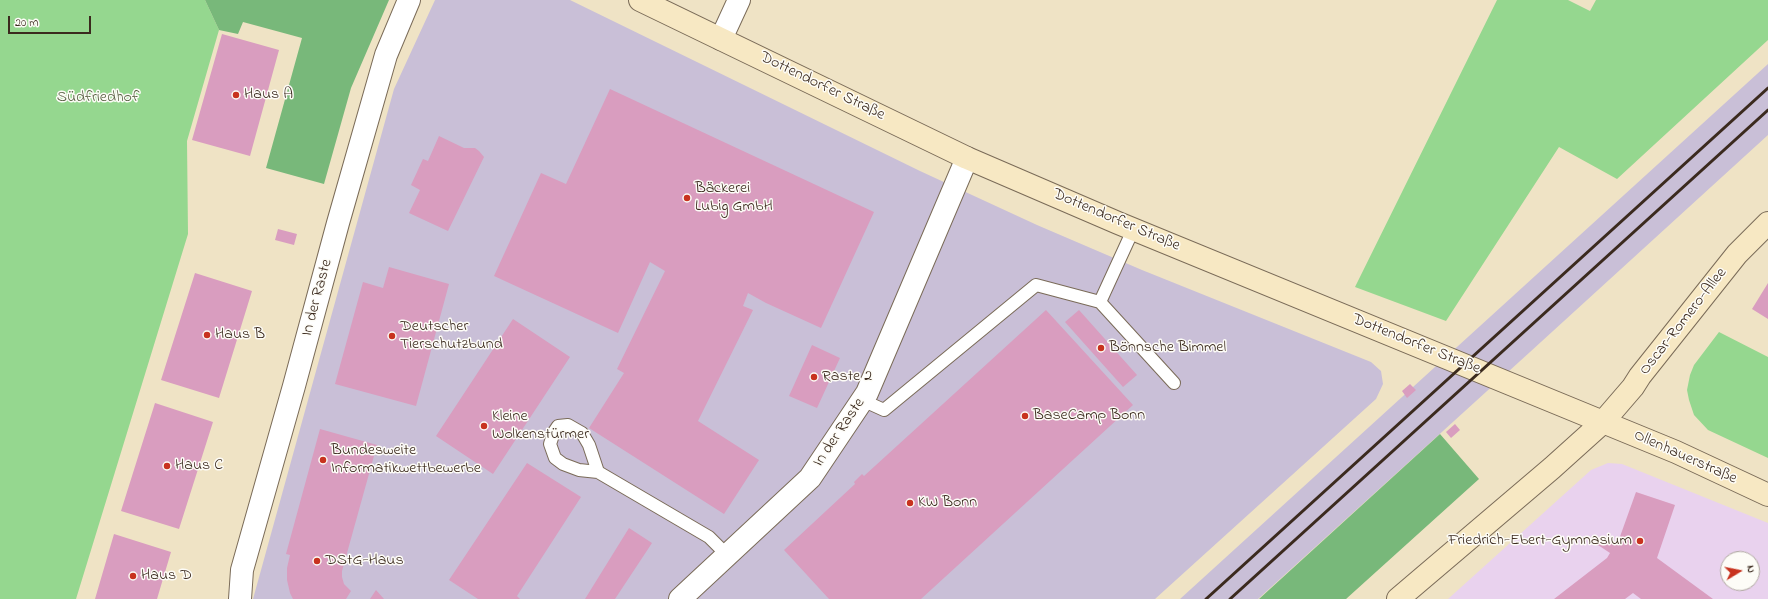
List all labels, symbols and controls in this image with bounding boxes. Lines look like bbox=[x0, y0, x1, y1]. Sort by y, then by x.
scale bar bbox=[10, 8, 93, 34]
text: 20 m bbox=[15, 14, 38, 32]
street label: Dottendorfer Straße bbox=[756, 48, 888, 126]
place label: Haus A bbox=[244, 85, 293, 105]
park label: Südfriedhof bbox=[57, 88, 139, 108]
marker: Haus A bbox=[231, 90, 241, 100]
place label: Bäckerei Lubig GmbH bbox=[695, 179, 773, 217]
street label: Dottendorfer Straße bbox=[1049, 185, 1183, 257]
marker: Bäckerei Lubig GmbH bbox=[682, 193, 692, 203]
street label: In der Raste bbox=[299, 257, 337, 339]
street label: Oscar-Romero-Allee bbox=[1636, 264, 1732, 380]
street label: Dottendorfer Straße bbox=[1349, 311, 1483, 379]
place label: Deutscher Tierschutzbund bbox=[400, 317, 503, 355]
place label: Haus B bbox=[215, 325, 265, 345]
marker: Haus B bbox=[202, 330, 212, 340]
marker: Deutscher Tierschutzbund bbox=[387, 331, 397, 341]
place label: Bönnsche Bimmel bbox=[1109, 338, 1226, 358]
marker: Bönnsche Bimmel bbox=[1096, 343, 1106, 353]
place label: Raste 2 bbox=[822, 367, 872, 387]
marker: Raste 2 bbox=[809, 372, 819, 382]
street label: In der Raste bbox=[810, 395, 870, 471]
place label: BaseCamp Bonn bbox=[1033, 406, 1145, 426]
place label: Kleine Wolkenstürmer bbox=[492, 407, 589, 445]
marker: BaseCamp Bonn bbox=[1020, 411, 1030, 421]
marker: Kleine Wolkenstürmer bbox=[479, 421, 489, 431]
street label: Ollenhauerstraße bbox=[1630, 427, 1740, 489]
place label: Bundesweite Informatikwettbewerbe bbox=[331, 441, 481, 479]
marker: Bundesweite Informatikwettbewerbe bbox=[318, 455, 328, 465]
place label: Haus C bbox=[175, 456, 223, 476]
marker: Haus C bbox=[162, 461, 172, 471]
place label: KW Bonn bbox=[918, 493, 977, 513]
marker: KW Bonn bbox=[905, 498, 915, 508]
place label: Friedrich-Ebert-Gymnasium bbox=[1448, 531, 1632, 551]
marker: Friedrich-Ebert-Gymnasium bbox=[1635, 536, 1645, 546]
place label: DStG-Haus bbox=[325, 551, 404, 571]
north arrow bbox=[1720, 551, 1760, 591]
marker: DStG-Haus bbox=[312, 556, 322, 566]
text: N bbox=[1742, 564, 1759, 574]
place label: Haus D bbox=[141, 566, 192, 586]
marker: Haus D bbox=[128, 571, 138, 581]

